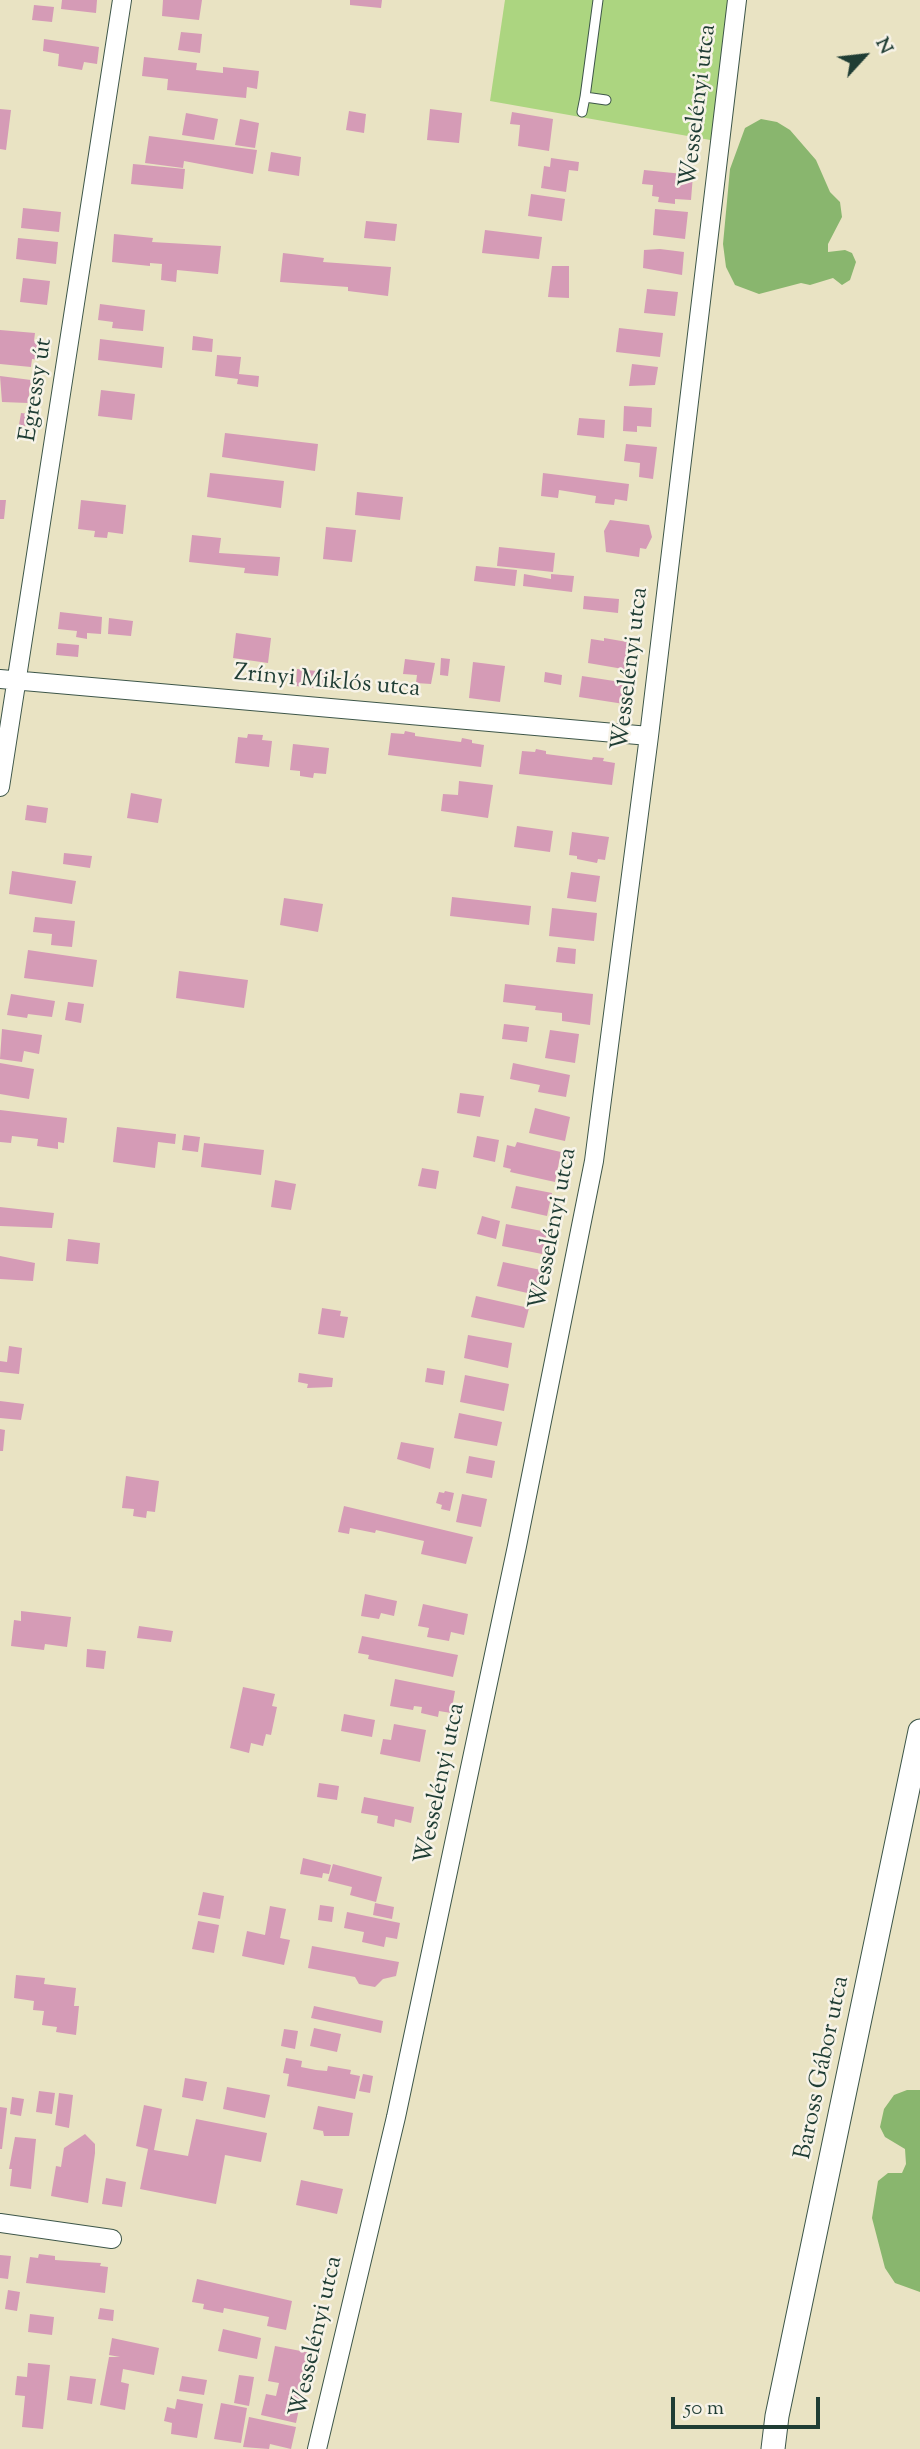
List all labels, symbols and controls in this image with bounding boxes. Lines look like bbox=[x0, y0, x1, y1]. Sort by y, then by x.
north arrow bbox=[829, 21, 899, 91]
street label: Wesselényi utca bbox=[676, 23, 724, 189]
text: N bbox=[868, 33, 899, 59]
street label: Egressy út bbox=[16, 336, 60, 444]
street label: Wesselényi utca bbox=[608, 586, 656, 752]
street label: Zrínyi Miklós utca bbox=[233, 661, 421, 705]
street label: Wesselényi utca bbox=[525, 1146, 585, 1312]
street label: Wesselényi utca bbox=[411, 1701, 473, 1867]
street label: Baross Gábor utca bbox=[791, 1974, 857, 2162]
street label: Wesselényi utca bbox=[285, 2254, 351, 2420]
scale bar bbox=[675, 2382, 824, 2426]
text: 50 m bbox=[684, 2394, 724, 2424]

